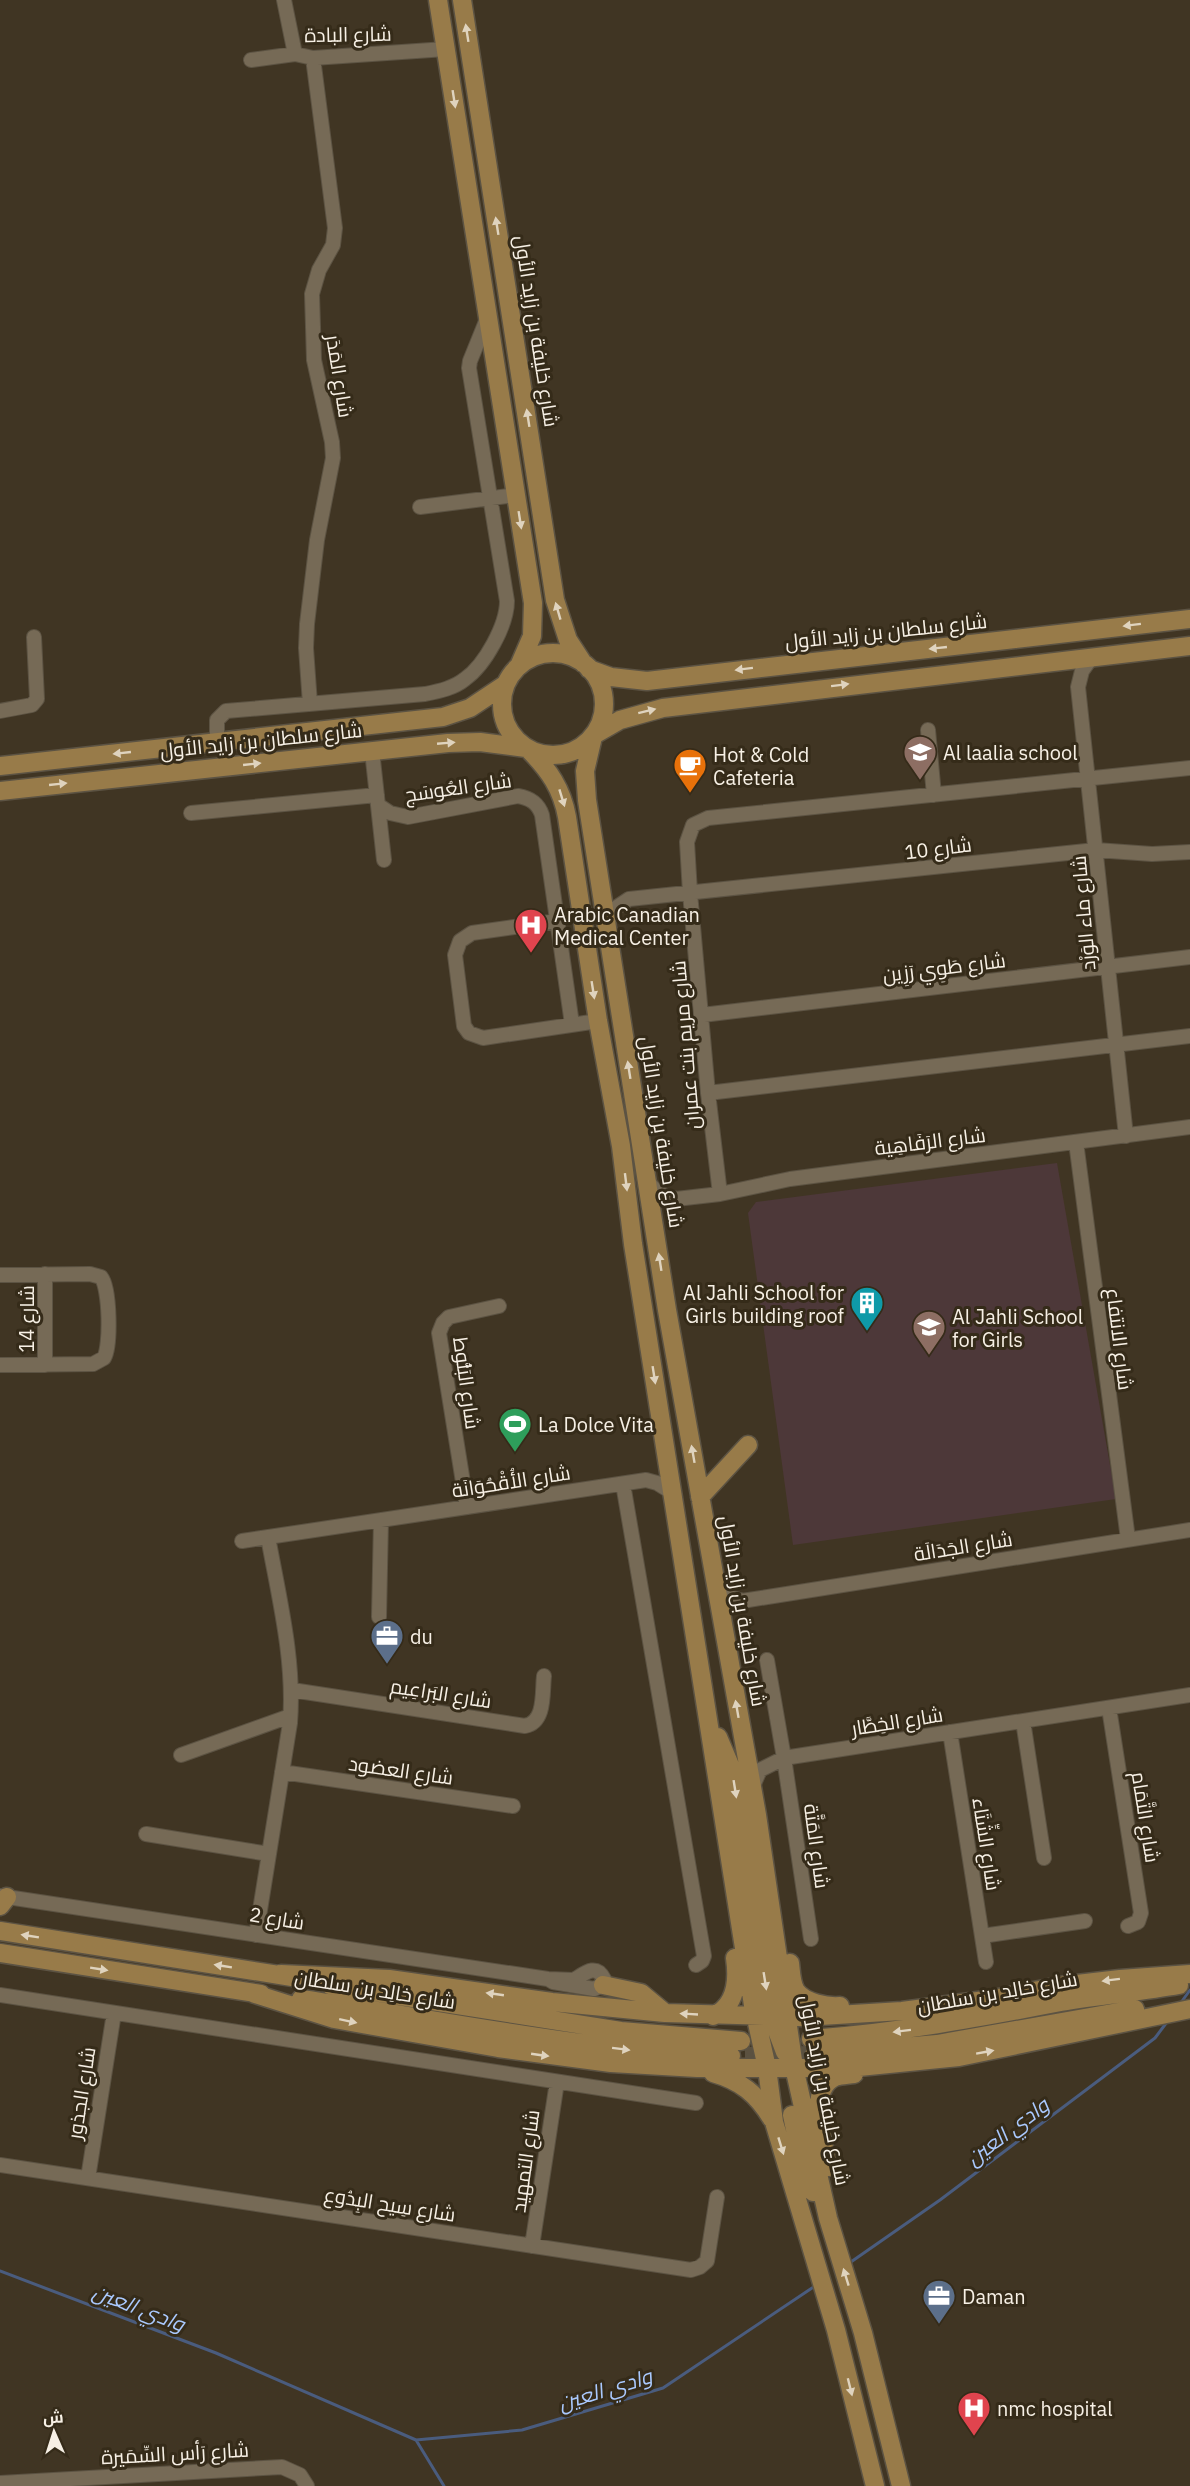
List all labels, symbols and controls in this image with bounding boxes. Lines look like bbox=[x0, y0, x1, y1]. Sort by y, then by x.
street label: شارع البادة bbox=[304, 20, 392, 49]
one-way arrow bbox=[462, 23, 471, 42]
one-way arrow bbox=[449, 90, 458, 109]
one-way arrow bbox=[493, 216, 502, 235]
street label: شارع خليفة بن زايد الأول bbox=[508, 233, 565, 429]
street label: شارع المَدَر bbox=[319, 332, 360, 420]
one-way arrow bbox=[523, 409, 532, 428]
one-way arrow bbox=[516, 511, 525, 530]
one-way arrow bbox=[553, 602, 562, 620]
street label: شارع سلطان بن زايد الأول bbox=[784, 607, 988, 656]
one-way arrow bbox=[1122, 621, 1141, 630]
one-way arrow bbox=[929, 643, 948, 652]
one-way arrow bbox=[735, 664, 754, 674]
one-way arrow bbox=[831, 681, 850, 690]
one-way arrow bbox=[638, 706, 656, 716]
street label: شارع سلطان بن زايد الأول bbox=[159, 716, 363, 765]
school or university icon: Al laalia school bbox=[902, 734, 938, 781]
one-way arrow bbox=[436, 738, 455, 748]
place label: Al laalia school bbox=[943, 739, 1078, 766]
place label: Hot & Cold Cafeteria bbox=[713, 741, 809, 791]
cafe icon: Hot & Cold Cafeteria bbox=[672, 747, 708, 794]
one-way arrow bbox=[113, 748, 132, 757]
one-way arrow bbox=[243, 759, 262, 768]
street label: شارع العُوسَج bbox=[403, 766, 513, 809]
one-way arrow bbox=[49, 780, 68, 789]
one-way arrow bbox=[558, 789, 567, 807]
street label: شارع 10 bbox=[903, 830, 973, 867]
street label: شارع ماء الوَرْد bbox=[1065, 854, 1102, 972]
place label: Arabic Canadian Medical Center bbox=[554, 901, 700, 951]
hospital icon: Arabic Canadian Medical Center bbox=[513, 907, 549, 954]
street label: شارع طَوِي رَزِين bbox=[881, 946, 1008, 991]
street label: شارع مريم بنت عمران bbox=[664, 959, 707, 1131]
one-way arrow bbox=[589, 981, 598, 1000]
street label: شارع خليفة بن زايد الأول bbox=[633, 1034, 690, 1230]
one-way arrow bbox=[624, 1060, 633, 1079]
street label: شارع الرَفَاهِية bbox=[873, 1121, 987, 1162]
one-way arrow bbox=[621, 1173, 630, 1192]
one-way arrow bbox=[655, 1253, 664, 1272]
place label: Al Jahli School for Girls building roof bbox=[683, 1279, 845, 1329]
street label: شارع 14 bbox=[13, 1285, 41, 1353]
building icon: Al Jahli School for Girls building roof bbox=[849, 1285, 885, 1332]
street label: شارع الانتفاع bbox=[1099, 1286, 1140, 1392]
place label: Al Jahli School for Girls bbox=[952, 1303, 1083, 1353]
school or university icon: Al Jahli School for Girls bbox=[911, 1309, 947, 1356]
street label: شارع البَلُّوط bbox=[446, 1335, 487, 1431]
one-way arrow bbox=[650, 1366, 659, 1385]
sports icon: La Dolce Vita bbox=[497, 1406, 533, 1453]
place label: La Dolce Vita bbox=[538, 1411, 654, 1438]
one-way arrow bbox=[688, 1445, 697, 1464]
street label: شارع الأُقْحُوَانَة bbox=[450, 1458, 572, 1505]
street label: شارع خليفة بن زايد الأول bbox=[712, 1513, 773, 1709]
street label: شارع الجَدَالَة bbox=[912, 1525, 1014, 1568]
office icon: du bbox=[369, 1618, 405, 1665]
place label: du bbox=[410, 1623, 433, 1650]
street label: شارع البَراعِيم bbox=[388, 1672, 494, 1715]
one-way arrow bbox=[732, 1699, 741, 1718]
street label: شارع الخِطَّار bbox=[848, 1700, 945, 1743]
street label: شارع العضود bbox=[347, 1749, 455, 1792]
street label: شارع التَّمَام bbox=[1124, 1769, 1167, 1865]
one-way arrow bbox=[730, 1780, 739, 1799]
street label: شارع الشِّتَاء bbox=[965, 1795, 1010, 1893]
street label: شارع المَتَّة bbox=[797, 1802, 836, 1890]
street label: شارع 2 bbox=[247, 1900, 307, 1937]
one-way arrow bbox=[20, 1931, 39, 1940]
one-way arrow bbox=[213, 1961, 232, 1970]
street label: شارع خالِد بن سلطان bbox=[293, 1963, 457, 2016]
one-way arrow bbox=[90, 1965, 109, 1974]
street label: شارع خالِد بن سلطان bbox=[915, 1965, 1079, 2020]
one-way arrow bbox=[761, 1972, 770, 1991]
one-way arrow bbox=[1101, 1975, 1120, 1985]
one-way arrow bbox=[486, 1990, 505, 1999]
street label: شارع خليفة بن زايد الأول bbox=[792, 1992, 857, 2188]
one-way arrow bbox=[680, 2010, 699, 2019]
one-way arrow bbox=[339, 2017, 357, 2027]
one-way arrow bbox=[892, 2026, 911, 2036]
one-way arrow bbox=[611, 2044, 630, 2054]
street label: شارع الجذور bbox=[60, 2045, 103, 2142]
one-way arrow bbox=[976, 2047, 995, 2056]
one-way arrow bbox=[531, 2050, 550, 2060]
water label: وادي العين bbox=[960, 2090, 1058, 2174]
street label: شارع التمهيد bbox=[504, 2108, 547, 2214]
one-way arrow bbox=[777, 2137, 786, 2155]
street label: شارع سِيح البِدُوع bbox=[322, 2180, 458, 2229]
one-way arrow bbox=[841, 2268, 850, 2286]
water label: وادي العين bbox=[87, 2277, 191, 2342]
office icon: Daman bbox=[921, 2278, 957, 2325]
place label: Daman bbox=[962, 2283, 1026, 2310]
water label: وادي العين bbox=[555, 2361, 658, 2420]
one-way arrow bbox=[846, 2377, 856, 2396]
hospital icon: nmc hospital bbox=[956, 2390, 992, 2437]
place label: nmc hospital bbox=[997, 2395, 1113, 2422]
north arrow bbox=[24, 2402, 84, 2462]
text: ش bbox=[42, 2406, 64, 2428]
street label: شارع رَأس السِّمَيرة bbox=[100, 2436, 250, 2471]

